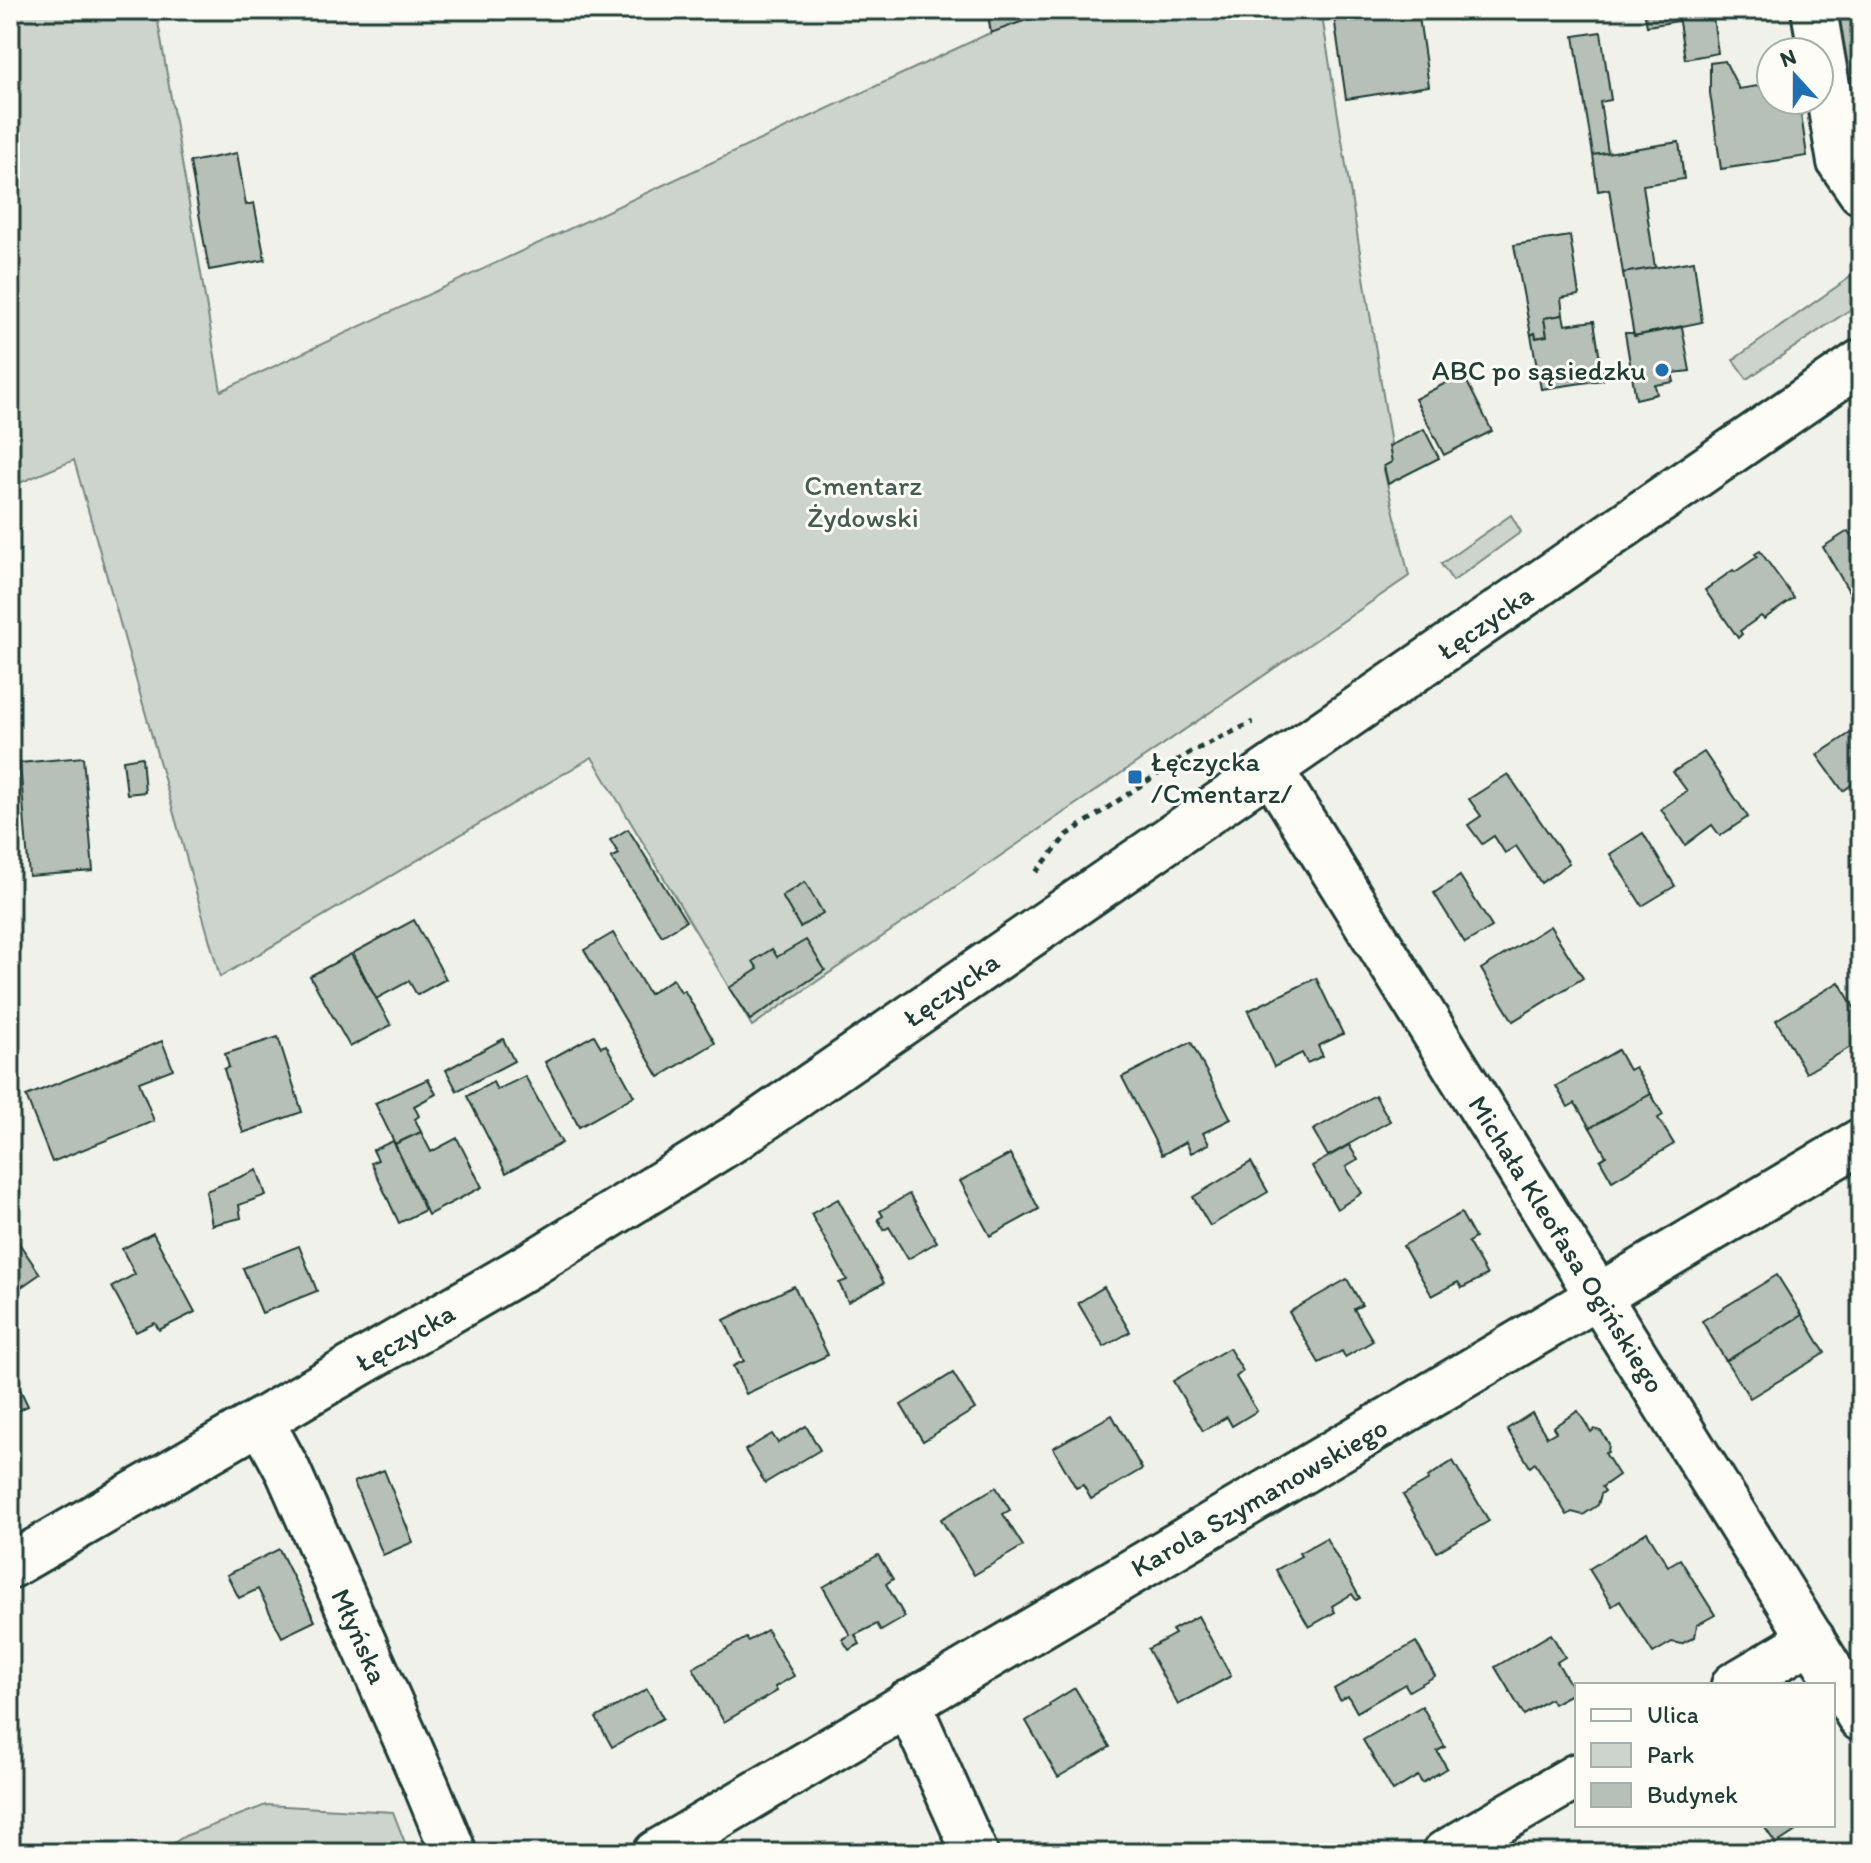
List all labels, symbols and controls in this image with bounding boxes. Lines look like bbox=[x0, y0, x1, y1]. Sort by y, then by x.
north arrow bbox=[1755, 36, 1835, 116]
text: N bbox=[1776, 43, 1800, 73]
place label: ABC po sąsiedzku bbox=[1432, 353, 1646, 387]
marker: ABC po sąsiedzku bbox=[1653, 361, 1671, 379]
park label: Cmentarz Żydowski bbox=[804, 468, 922, 534]
street label: Łęczycka bbox=[1431, 577, 1540, 667]
place label: Łęczycka /Cmentarz/ bbox=[1151, 744, 1293, 810]
marker: Łęczycka /Cmentarz/ bbox=[1126, 768, 1144, 786]
street label: Łęczycka bbox=[897, 944, 1006, 1034]
street label: Michała Kleofasa Ogińskiego bbox=[1461, 1089, 1673, 1399]
street label: Łęczycka bbox=[349, 1295, 461, 1379]
street label: Karola Szymanowskiego bbox=[1125, 1410, 1393, 1584]
street label: Młyńska bbox=[324, 1583, 396, 1689]
legend bbox=[1575, 1683, 1835, 1827]
text: Ulica bbox=[1647, 1700, 1699, 1729]
text: Park bbox=[1647, 1740, 1694, 1769]
text: Budynek bbox=[1647, 1780, 1738, 1809]

